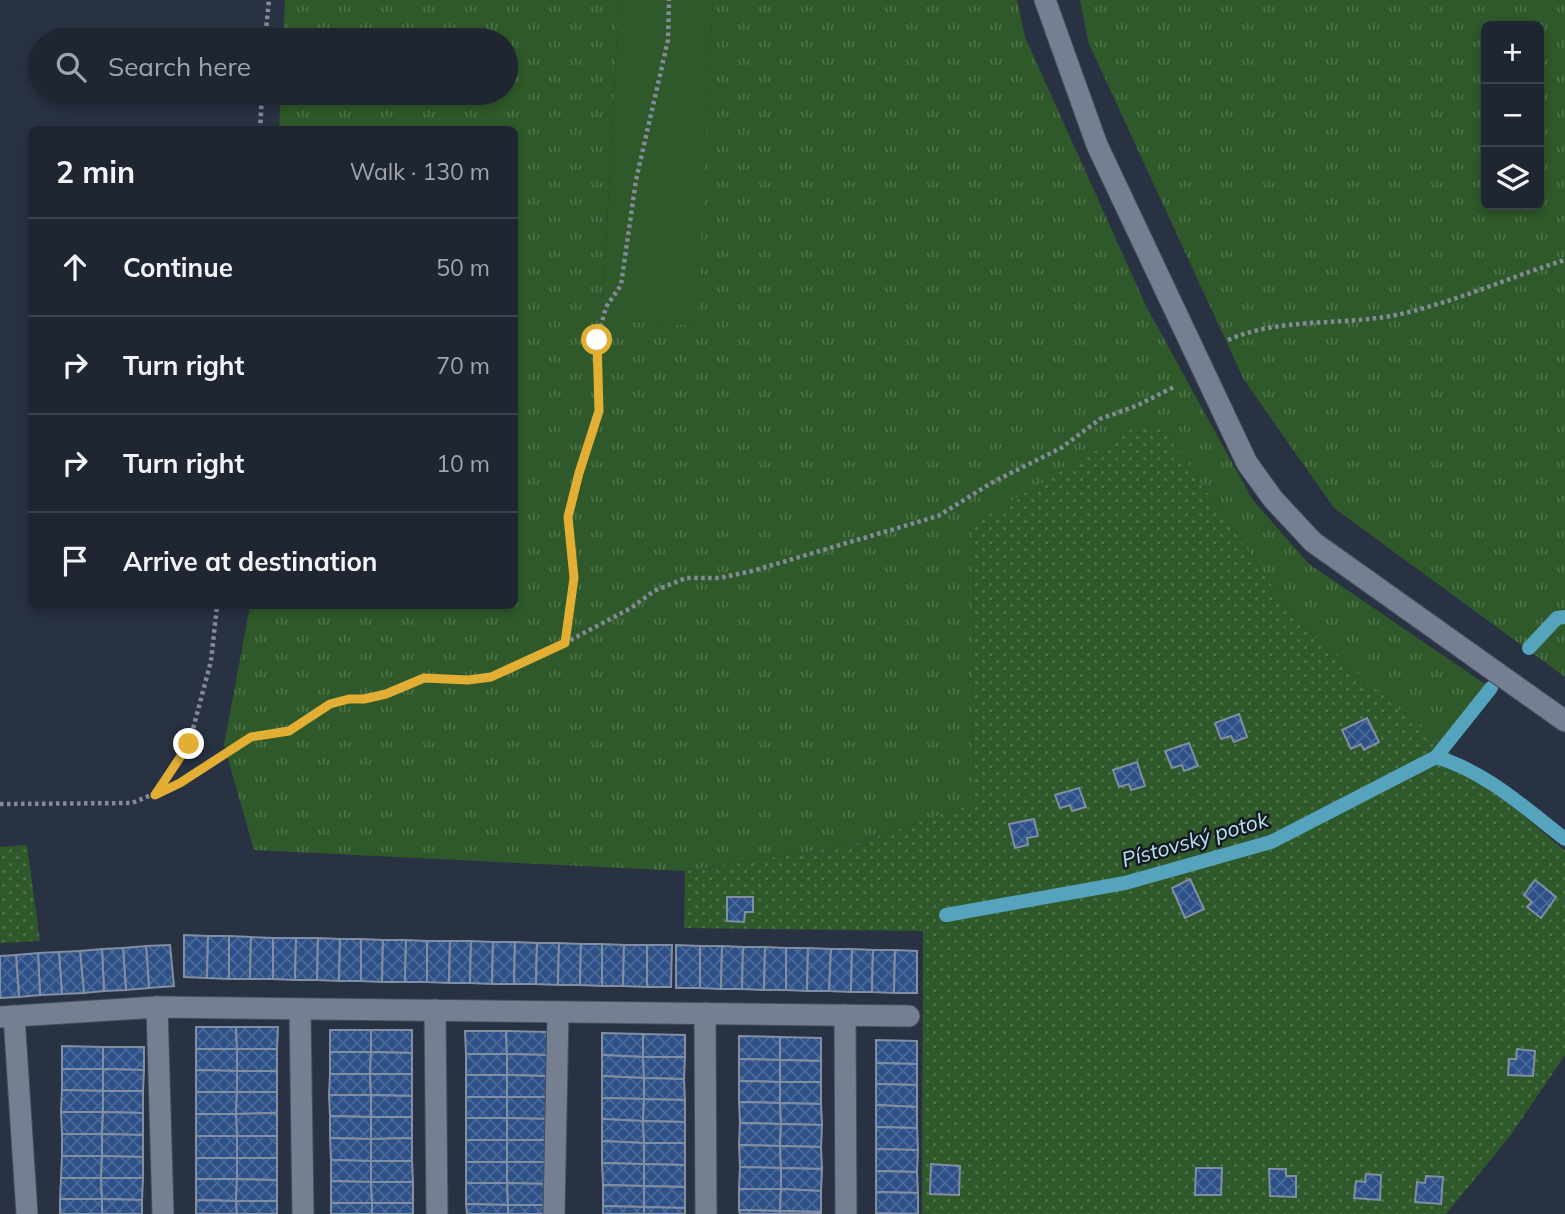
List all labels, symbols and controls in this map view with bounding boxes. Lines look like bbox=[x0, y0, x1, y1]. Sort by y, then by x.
map controls bbox=[1481, 21, 1544, 210]
button: + bbox=[1481, 21, 1544, 84]
search box bbox=[28, 28, 518, 105]
icon: search bbox=[52, 48, 90, 86]
text: Search here bbox=[108, 50, 251, 83]
button: − bbox=[1481, 84, 1544, 147]
button: layers bbox=[1481, 147, 1544, 210]
text: 2 min bbox=[56, 153, 135, 191]
text: Walk · 130 m bbox=[350, 157, 490, 186]
icon: ahead bbox=[56, 248, 94, 286]
text: Continue bbox=[123, 251, 233, 284]
text: 50 m bbox=[436, 253, 490, 282]
route start bbox=[581, 324, 612, 355]
icon: right bbox=[56, 346, 94, 384]
text: Turn right bbox=[123, 349, 244, 382]
text: 70 m bbox=[436, 351, 490, 380]
icon: right bbox=[56, 444, 94, 482]
text: Turn right bbox=[123, 447, 244, 480]
text: 10 m bbox=[436, 449, 490, 478]
icon: arrive bbox=[56, 542, 94, 580]
text: Arrive at destination bbox=[123, 545, 378, 578]
route end bbox=[173, 728, 204, 759]
water label: Pístovský potok bbox=[1119, 805, 1272, 872]

